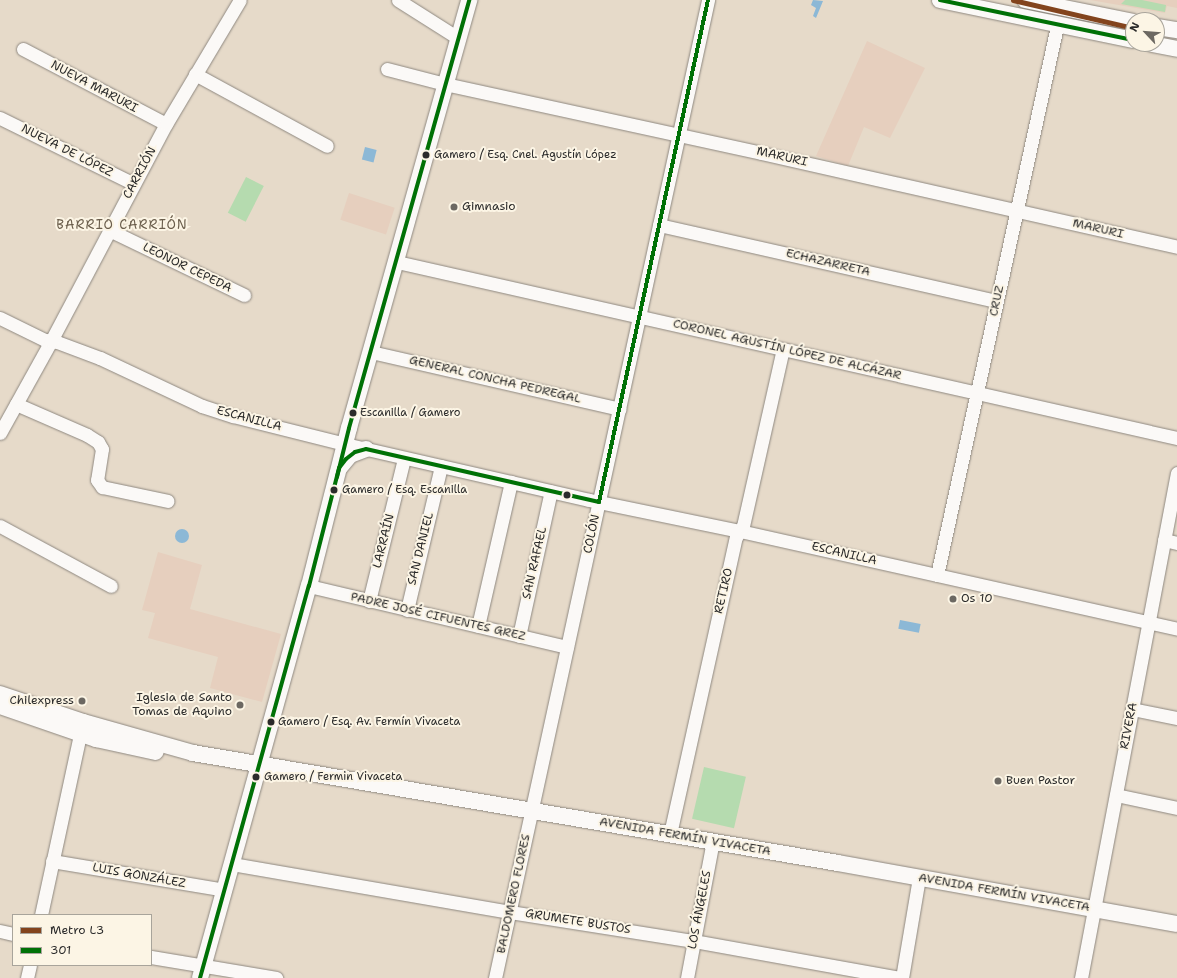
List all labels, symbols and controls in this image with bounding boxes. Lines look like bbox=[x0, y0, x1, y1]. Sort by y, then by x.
north arrow bbox=[1125, 12, 1165, 52]
text: N bbox=[1126, 20, 1143, 34]
street label: NUEVA MARURI bbox=[48, 58, 140, 116]
street label: NUEVA DE LÓPEZ bbox=[19, 122, 115, 180]
street label: MARURI bbox=[755, 144, 809, 170]
street label: CARRIÓN bbox=[120, 145, 160, 201]
place label: Gamero / Esq. Cnel. Agustín López bbox=[434, 148, 617, 162]
marker: Gamero / Esq. Cnel. Agustín López bbox=[421, 150, 431, 160]
place label: Gimnasio bbox=[462, 200, 516, 214]
marker: Gimnasio bbox=[449, 202, 459, 212]
street label: MARURI bbox=[1071, 216, 1125, 242]
district label: BARRIO CARRIÓN bbox=[56, 217, 188, 233]
street label: LEONOR CEPEDA bbox=[140, 240, 234, 296]
street label: ECHAZARRETA bbox=[784, 246, 872, 280]
street label: CRUZ bbox=[987, 284, 1007, 318]
street label: CORONEL AGUSTÍN LÓPEZ DE ALCÁZAR bbox=[671, 317, 903, 383]
street label: GENERAL CONCHA PEDREGAL bbox=[408, 353, 582, 407]
street label: ESCANILLA bbox=[215, 403, 283, 435]
place label: Escanilla / Gamero bbox=[360, 406, 460, 420]
marker: Escanilla / Gamero bbox=[348, 408, 358, 418]
place label: Gamero / Esq. Escanilla bbox=[342, 483, 467, 497]
marker: Gamero / Esq. Escanilla bbox=[329, 485, 339, 495]
unlabelled marker bbox=[562, 490, 572, 500]
street label: SAN DANIEL bbox=[405, 511, 437, 587]
street label: LARRAÍN bbox=[370, 512, 398, 570]
street label: COLÓN bbox=[581, 513, 603, 555]
street label: SAN RAFAEL bbox=[520, 525, 550, 601]
street label: ESCANILLA bbox=[810, 540, 878, 568]
street label: RETIRO bbox=[712, 567, 736, 615]
street label: PADRE JOSÉ CIFUENTES GREZ bbox=[349, 590, 527, 644]
place label: Os 10 bbox=[961, 592, 993, 606]
marker: Os 10 bbox=[948, 594, 958, 604]
place label: Iglesia de Santo Tomas de Aquino bbox=[132, 691, 232, 719]
place label: Chilexpress bbox=[10, 694, 74, 708]
marker: Chilexpress bbox=[77, 696, 87, 706]
marker: Iglesia de Santo Tomas de Aquino bbox=[235, 700, 245, 710]
street label: RIVERA bbox=[1117, 701, 1141, 751]
place label: Gamero / Esq. Av. Fermín Vivaceta bbox=[278, 715, 460, 729]
marker: Gamero / Esq. Av. Fermín Vivaceta bbox=[266, 717, 276, 727]
place label: Gamero / Fermin Vivaceta bbox=[264, 770, 402, 784]
marker: Gamero / Fermin Vivaceta bbox=[251, 772, 261, 782]
place label: Buen Pastor bbox=[1006, 774, 1075, 788]
marker: Buen Pastor bbox=[993, 776, 1003, 786]
street label: AVENIDA FERMÍN VIVACETA bbox=[598, 815, 772, 859]
street label: BALDOMERO FLORES bbox=[494, 833, 534, 955]
street label: LUIS GONZÁLEZ bbox=[91, 861, 187, 891]
street label: LOS ÁNGELES bbox=[685, 870, 715, 950]
street label: AVENIDA FERMÍN VIVACETA bbox=[917, 871, 1091, 915]
street label: GRUMETE BUSTOS bbox=[524, 907, 632, 937]
legend bbox=[12, 914, 152, 966]
text: Metro L3 bbox=[50, 922, 104, 938]
text: 301 bbox=[50, 942, 71, 958]

